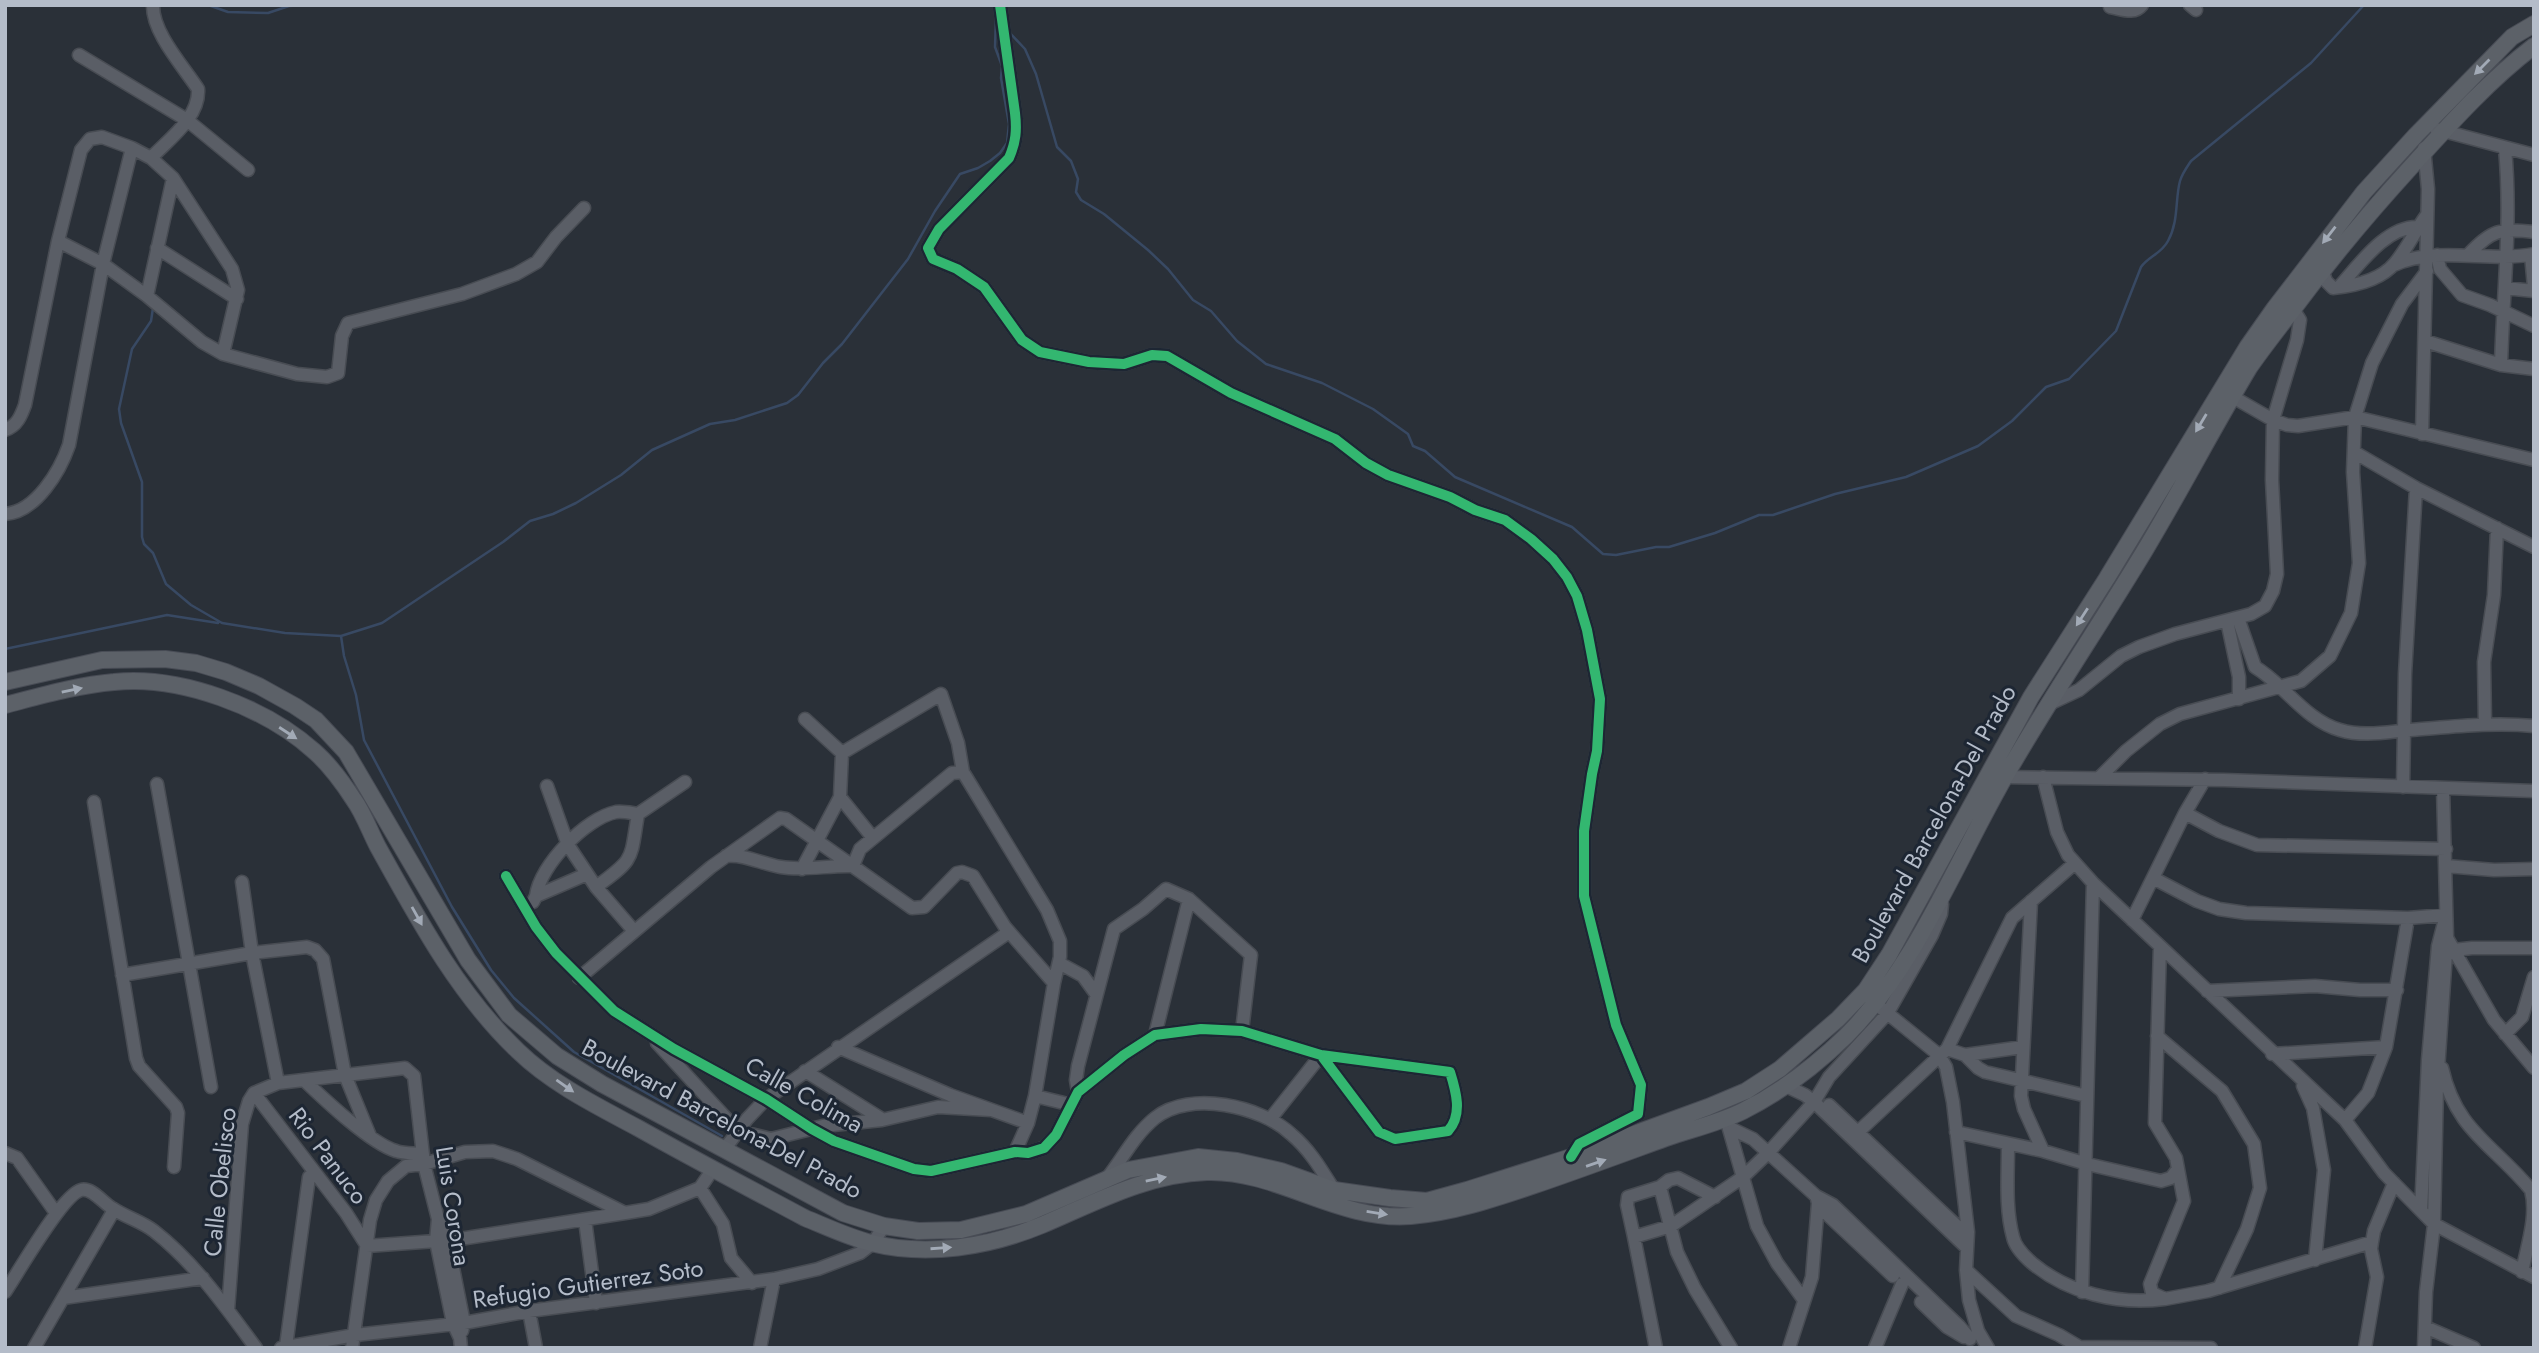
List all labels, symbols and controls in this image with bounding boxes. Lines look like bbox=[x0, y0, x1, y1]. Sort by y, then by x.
one-way arrow bbox=[2474, 59, 2491, 75]
one-way arrow bbox=[2322, 227, 2337, 244]
one-way arrow bbox=[2195, 414, 2208, 433]
one-way arrow bbox=[2075, 608, 2089, 626]
street label: Boulevard Barcelona-Del Prado bbox=[1842, 678, 2025, 969]
one-way arrow bbox=[61, 685, 83, 696]
one-way arrow bbox=[278, 726, 298, 739]
one-way arrow bbox=[411, 906, 423, 926]
street label: Boulevard Barcelona-Del Prado bbox=[576, 1030, 869, 1207]
street label: Calle Colima bbox=[739, 1048, 870, 1141]
one-way arrow bbox=[556, 1079, 574, 1093]
street label: Rio Panuco bbox=[280, 1100, 377, 1212]
street label: Calle Obelisco bbox=[194, 1106, 245, 1258]
street label: Luis Corona bbox=[427, 1144, 480, 1268]
one-way arrow bbox=[1586, 1157, 1607, 1168]
one-way arrow bbox=[1145, 1174, 1167, 1185]
one-way arrow bbox=[1366, 1208, 1388, 1219]
one-way arrow bbox=[930, 1242, 952, 1253]
street label: Refugio Gutierrez Soto bbox=[470, 1250, 705, 1317]

